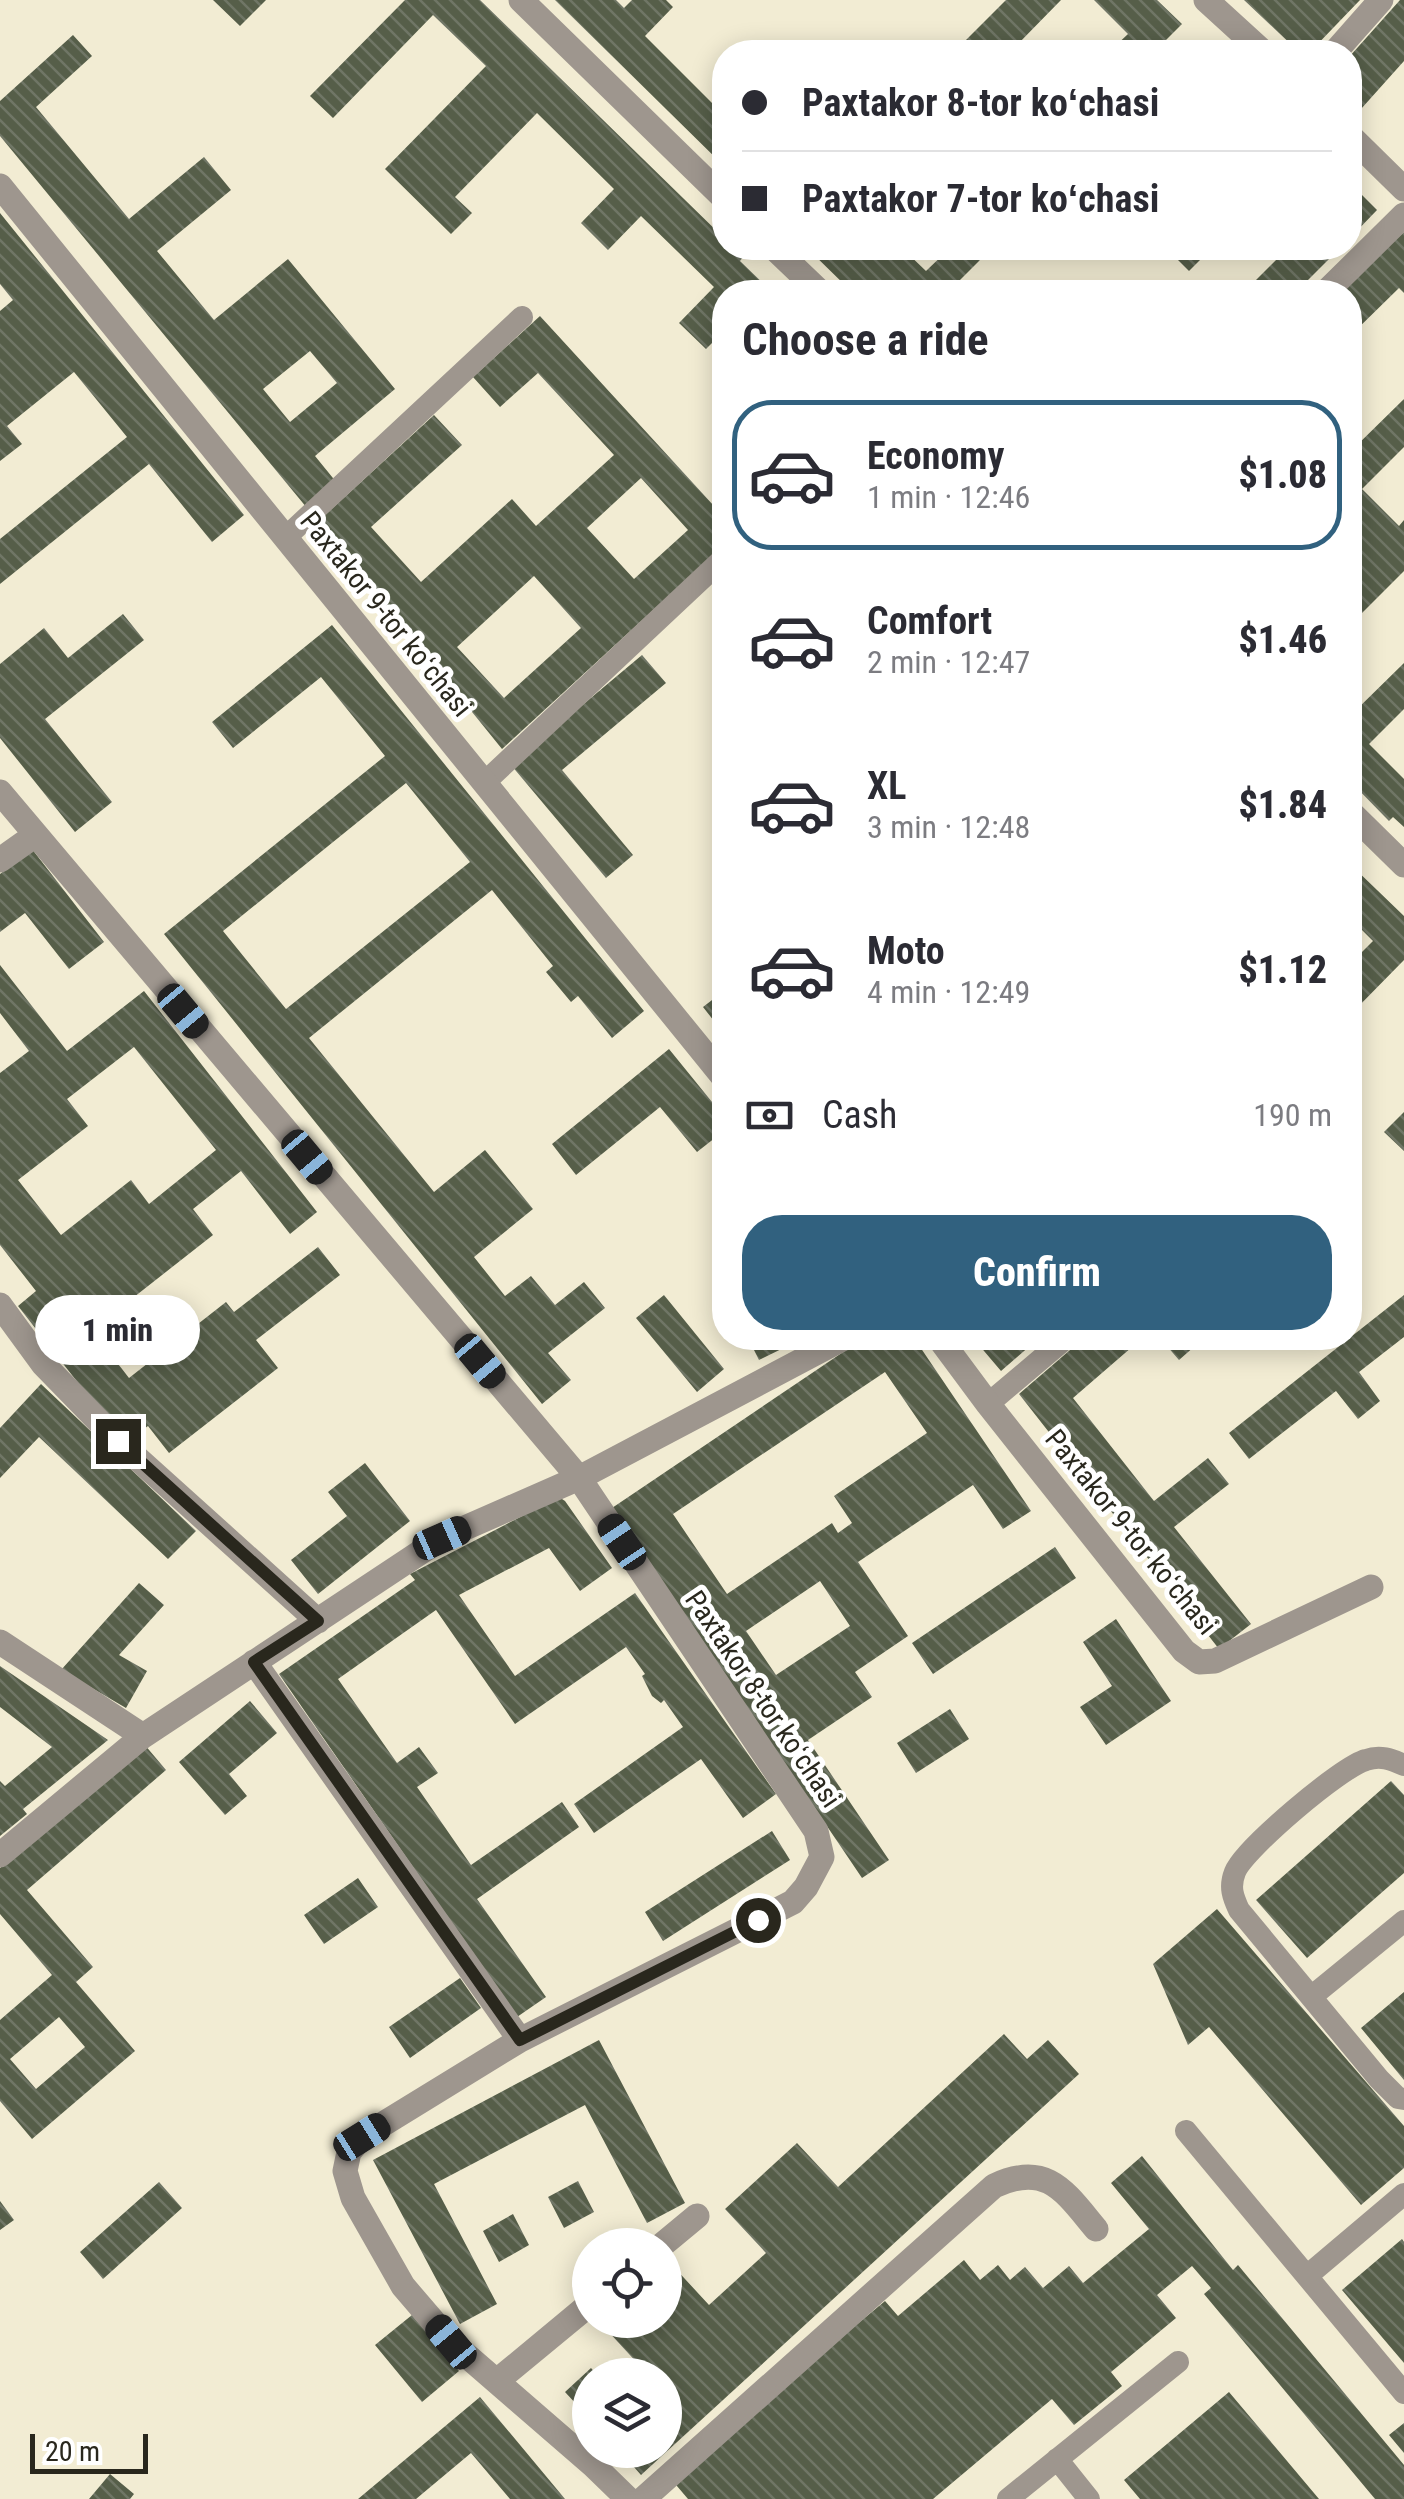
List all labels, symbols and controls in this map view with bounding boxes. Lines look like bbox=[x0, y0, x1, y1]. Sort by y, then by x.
text: Paxtakor 8-tor koʻchasi bbox=[802, 81, 1159, 125]
text: Paxtakor 7-tor koʻchasi bbox=[802, 177, 1159, 221]
text: Choose a ride bbox=[742, 313, 989, 366]
icon: car bbox=[747, 430, 837, 520]
text: Economy bbox=[867, 434, 1004, 478]
text: $1.08 bbox=[1238, 453, 1327, 497]
text: 1 min · 12:46 bbox=[867, 478, 1030, 516]
street label: Paxtakor 9-tor koʻchasi bbox=[293, 505, 479, 723]
icon: car bbox=[747, 595, 837, 685]
text: Comfort bbox=[867, 599, 992, 643]
text: $1.46 bbox=[1238, 618, 1327, 662]
text: 2 min · 12:47 bbox=[867, 643, 1030, 681]
icon: car bbox=[747, 760, 837, 850]
text: XL bbox=[867, 764, 906, 808]
text: $1.84 bbox=[1238, 783, 1327, 827]
text: 3 min · 12:48 bbox=[867, 808, 1030, 846]
icon: car bbox=[747, 925, 837, 1015]
text: Moto bbox=[867, 929, 945, 973]
text: $1.12 bbox=[1238, 948, 1327, 992]
text: 4 min · 12:49 bbox=[867, 973, 1030, 1011]
car bbox=[152, 978, 214, 1044]
icon: cash bbox=[742, 1088, 797, 1143]
text: Cash bbox=[822, 1093, 897, 1137]
text: 190 m bbox=[1253, 1096, 1332, 1134]
car bbox=[276, 1124, 338, 1190]
button: Confirm bbox=[742, 1215, 1332, 1330]
callout: 1 min bbox=[36, 1296, 200, 1366]
text: 1 min bbox=[82, 1311, 153, 1349]
car bbox=[449, 1328, 511, 1394]
route end bbox=[96, 1419, 141, 1464]
street label: Paxtakor 9-tor koʻchasi bbox=[1038, 1423, 1224, 1641]
car bbox=[593, 1509, 651, 1575]
car bbox=[408, 1512, 476, 1564]
street label: Paxtakor 8-tor koʻchasi bbox=[678, 1584, 848, 1814]
route start bbox=[736, 1898, 781, 1943]
car bbox=[329, 2108, 395, 2166]
map controls bbox=[572, 2228, 682, 2468]
button: locate bbox=[572, 2228, 682, 2338]
car bbox=[420, 2309, 482, 2375]
button: layers bbox=[572, 2358, 682, 2468]
scale bar bbox=[30, 2429, 148, 2474]
text: 20 m bbox=[45, 2435, 100, 2468]

